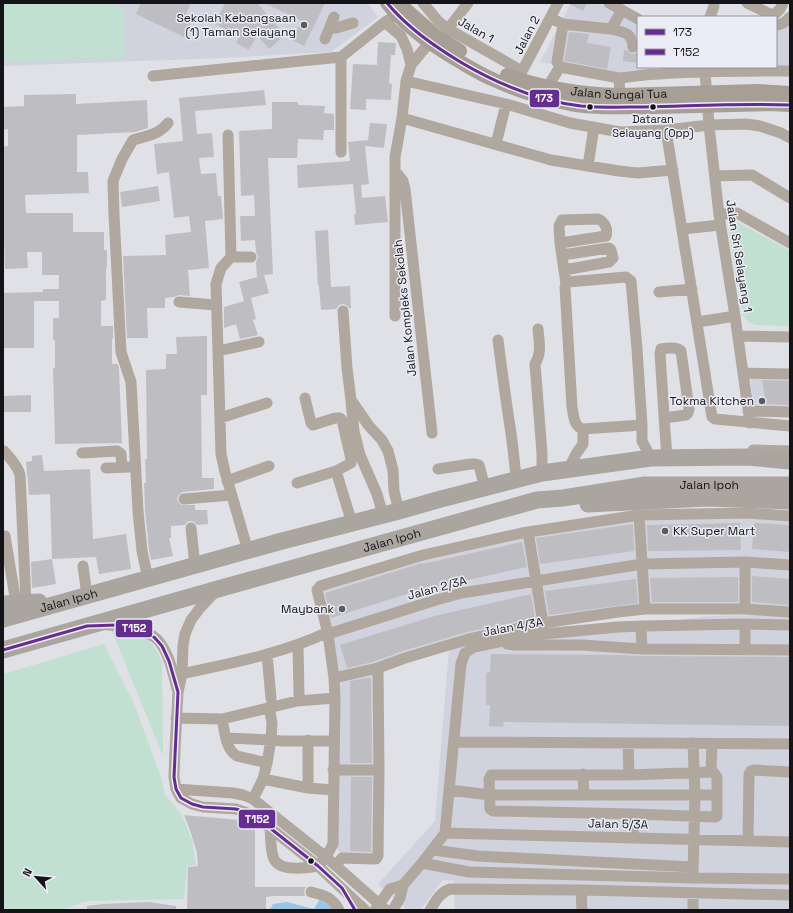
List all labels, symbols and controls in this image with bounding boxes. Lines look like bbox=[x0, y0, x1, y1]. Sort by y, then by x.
place label: Sekolah Kebangsaan (1) Taman Selayang bbox=[176, 10, 296, 40]
street label: Jalan 1 bbox=[455, 13, 497, 47]
street label: Jalan 2 bbox=[511, 13, 543, 57]
legend bbox=[637, 16, 777, 68]
marker: Sekolah Kebangsaan (1) Taman Selayang bbox=[299, 20, 309, 30]
text: 173 bbox=[673, 24, 692, 40]
text: T152 bbox=[673, 44, 699, 60]
street label: Jalan Sungai Tua bbox=[569, 83, 668, 103]
line badge: 173 bbox=[529, 89, 560, 108]
text: 173 bbox=[535, 91, 553, 105]
unlabelled marker bbox=[585, 102, 595, 112]
marker: Dataran Selayang (Opp) bbox=[648, 102, 658, 112]
place label: Dataran Selayang (Opp) bbox=[612, 112, 694, 140]
street label: Jalan Sri Selayang 1 bbox=[722, 199, 756, 313]
street label: Jalan Kompleks Sekolah bbox=[390, 239, 420, 377]
place label: Tokma Kitchen bbox=[669, 393, 754, 409]
marker: Tokma Kitchen bbox=[757, 396, 767, 406]
street label: Jalan Ipoh bbox=[679, 477, 739, 493]
place label: KK Super Mart bbox=[673, 523, 755, 539]
street label: Jalan Ipoh bbox=[361, 525, 423, 556]
marker: KK Super Mart bbox=[660, 526, 670, 536]
street label: Jalan 2/3A bbox=[406, 572, 469, 604]
street label: Jalan Ipoh bbox=[38, 585, 99, 616]
place label: Maybank bbox=[281, 601, 335, 617]
marker: Maybank bbox=[337, 604, 347, 614]
street label: Jalan 4/3A bbox=[482, 614, 545, 640]
line badge: T152 bbox=[115, 619, 153, 638]
text: T152 bbox=[122, 621, 147, 635]
line badge: T152 bbox=[238, 809, 276, 829]
text: T152 bbox=[245, 812, 270, 826]
street label: Jalan 5/3A bbox=[588, 815, 649, 833]
unlabelled marker bbox=[306, 856, 316, 866]
north arrow bbox=[16, 857, 56, 897]
text: N bbox=[19, 866, 35, 879]

